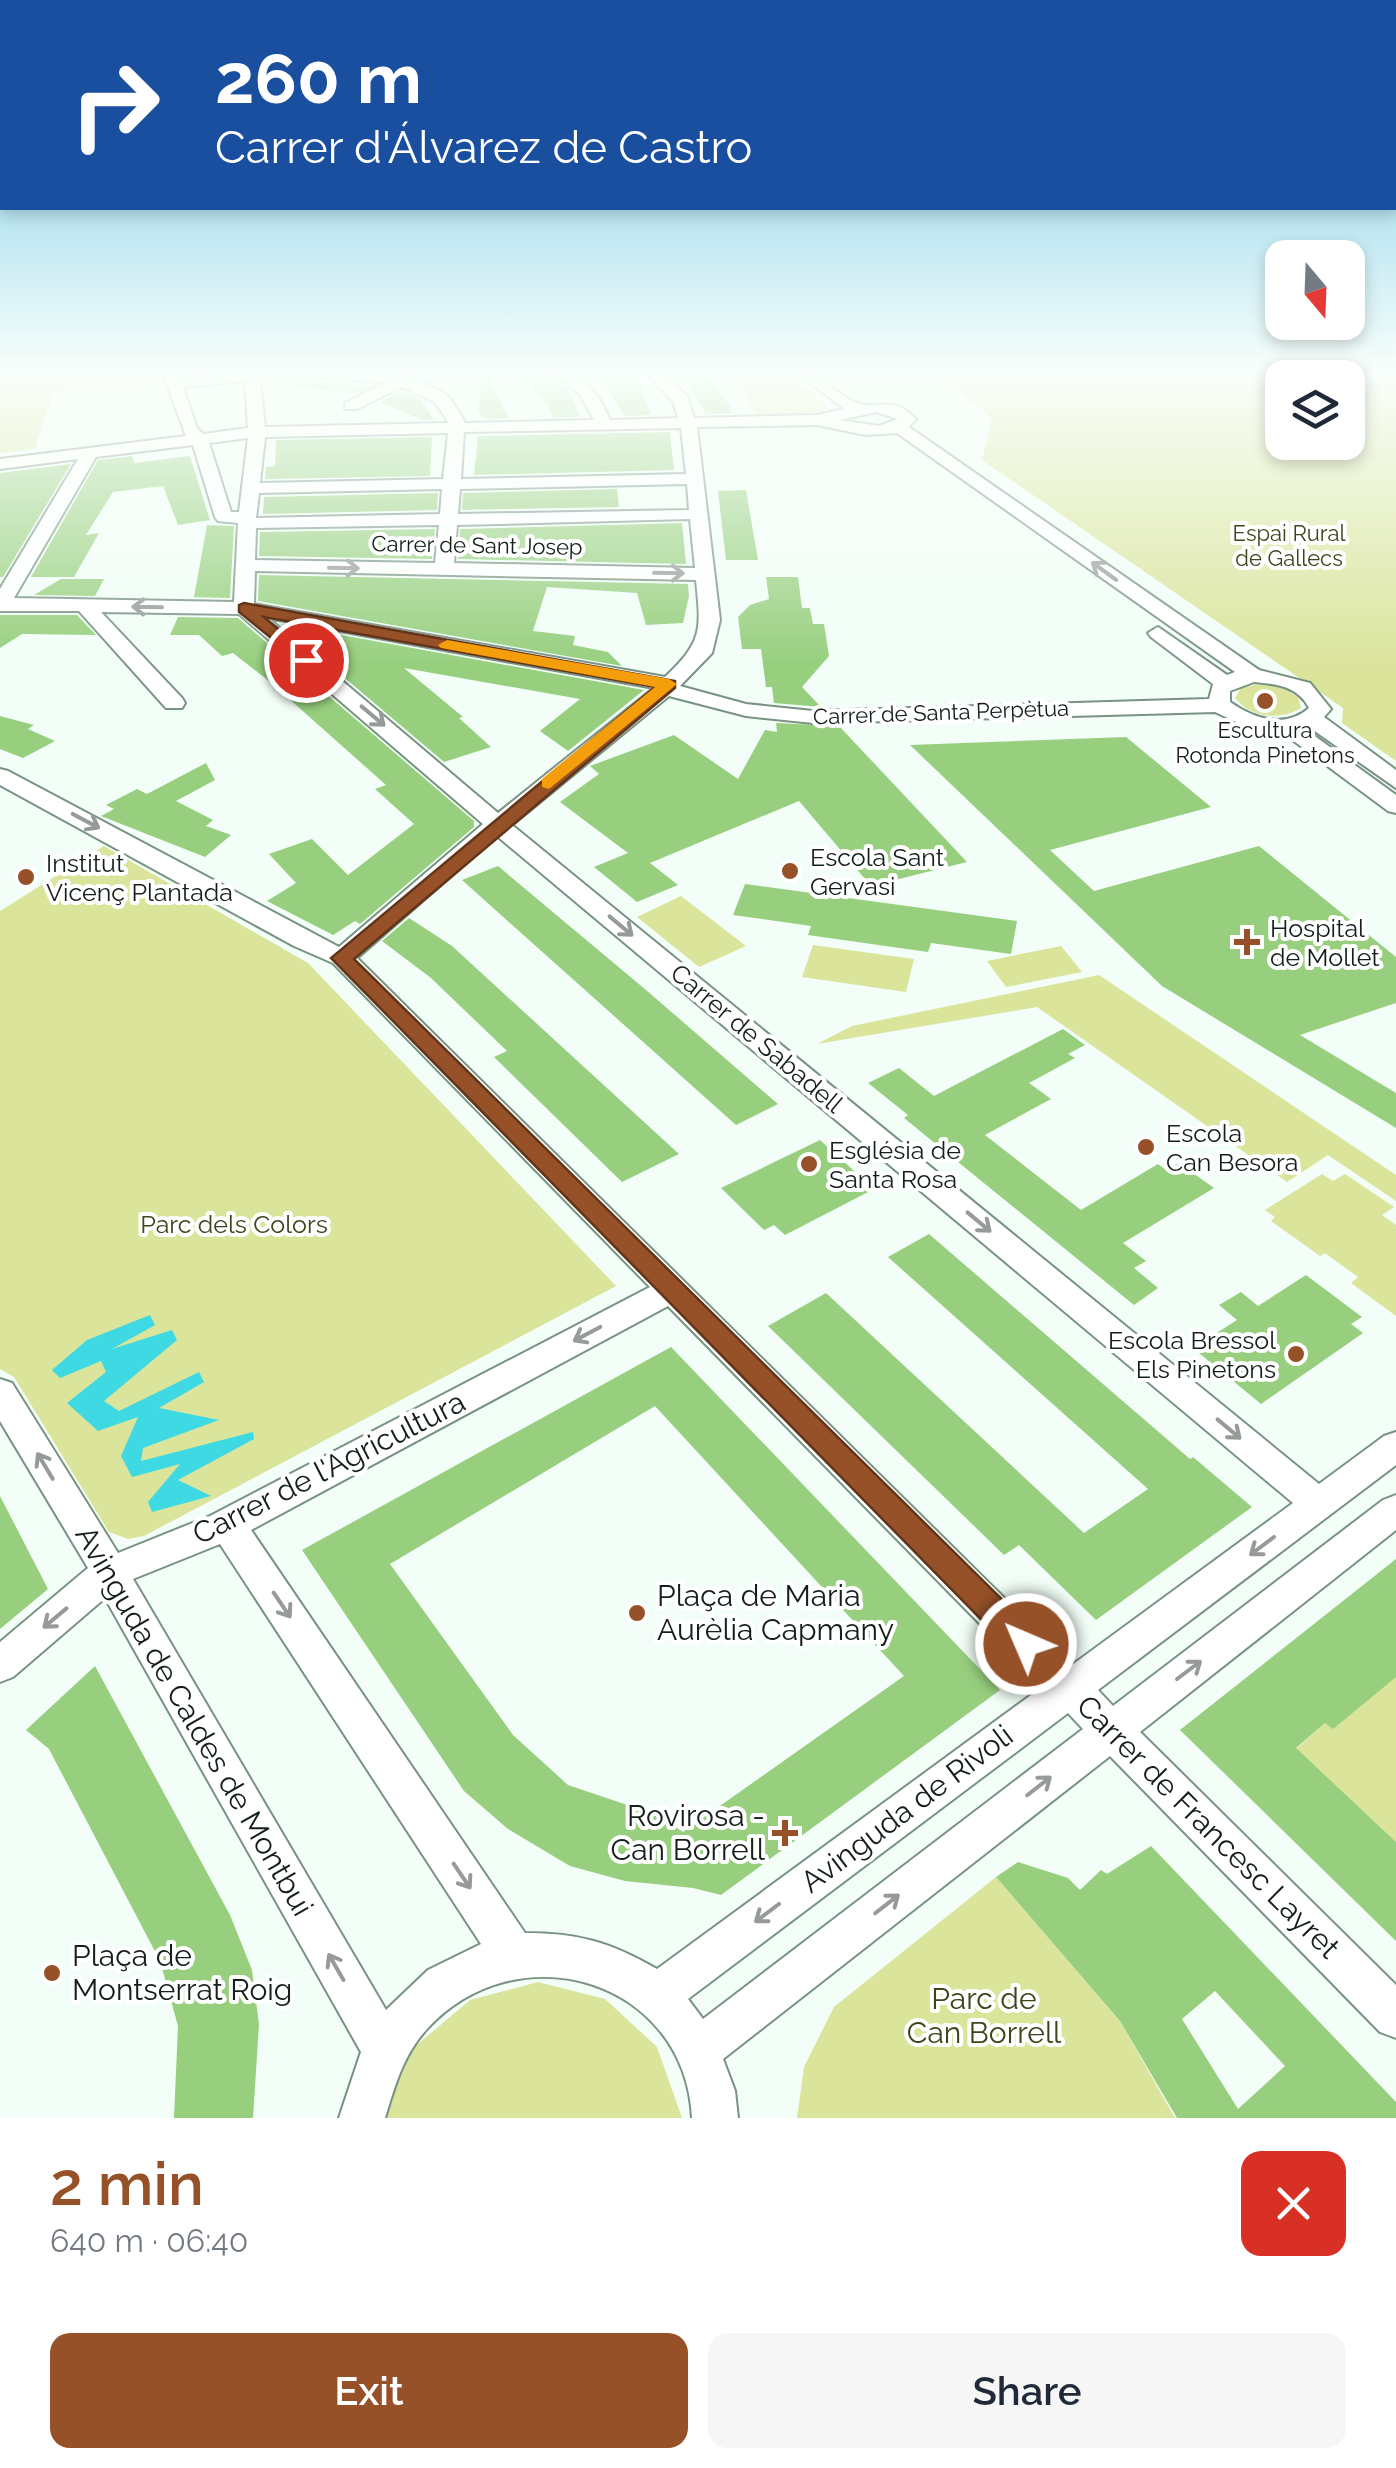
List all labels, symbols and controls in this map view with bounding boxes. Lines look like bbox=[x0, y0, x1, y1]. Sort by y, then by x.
text: 260 m bbox=[215, 37, 422, 119]
icon: right bbox=[50, 40, 180, 170]
text: Carrer d'Álvarez de Castro bbox=[215, 121, 752, 174]
north arrow bbox=[1265, 240, 1365, 340]
map controls bbox=[1265, 240, 1365, 460]
button: layers bbox=[1265, 360, 1365, 460]
park label: Espai Rural de Gallecs bbox=[1233, 520, 1345, 571]
street label: Carrer de Sant Josep bbox=[371, 530, 583, 560]
one-way arrow bbox=[327, 558, 359, 577]
one-way arrow bbox=[1091, 561, 1118, 582]
one-way arrow bbox=[652, 564, 684, 583]
one-way arrow bbox=[131, 597, 163, 616]
pin bbox=[264, 618, 349, 703]
icon: arrive bbox=[279, 633, 334, 688]
marker: Escultura Rotonda Pinetons bbox=[1254, 690, 1276, 712]
street label: Carrer de Santa Perpètua bbox=[813, 695, 1069, 729]
one-way arrow bbox=[359, 705, 385, 727]
place label: Escultura Rotonda Pinetons bbox=[1175, 717, 1355, 768]
one-way arrow bbox=[71, 812, 101, 831]
place label: Escola Sant Gervasi bbox=[810, 842, 945, 901]
place label: Institut Vicenç Plantada bbox=[46, 848, 233, 907]
marker: Escola Sant Gervasi bbox=[779, 860, 801, 882]
marker: Institut Vicenç Plantada bbox=[15, 866, 37, 888]
place label: Hospital de Mollet bbox=[1270, 913, 1380, 972]
one-way arrow bbox=[607, 915, 633, 937]
marker: Hospital de Mollet bbox=[1234, 929, 1260, 955]
street label: Carrer de Sabadell bbox=[665, 957, 849, 1119]
place label: Escola Can Besora bbox=[1166, 1118, 1298, 1177]
place label: Església de Santa Rosa bbox=[829, 1135, 961, 1194]
marker: Escola Can Besora bbox=[1135, 1136, 1157, 1158]
marker: Església de Santa Rosa bbox=[798, 1153, 820, 1175]
park label: Parc dels Colors bbox=[140, 1209, 328, 1239]
one-way arrow bbox=[965, 1211, 991, 1233]
one-way arrow bbox=[572, 1325, 602, 1344]
place label: Escola Bressol Els Pinetons bbox=[1108, 1325, 1276, 1384]
marker: Escola Bressol Els Pinetons bbox=[1285, 1343, 1307, 1365]
street label: Carrer de l'Agricultura bbox=[187, 1384, 471, 1551]
one-way arrow bbox=[1216, 1418, 1242, 1440]
one-way arrow bbox=[35, 1452, 55, 1481]
street label: Avinguda de Caldes de Montbui bbox=[68, 1520, 321, 1922]
one-way arrow bbox=[1248, 1535, 1276, 1556]
place label: Plaça de Maria Aurèlia Capmany bbox=[657, 1578, 894, 1647]
one-way arrow bbox=[271, 1591, 292, 1619]
position arrow bbox=[974, 1592, 1078, 1696]
marker: Plaça de Maria Aurèlia Capmany bbox=[626, 1602, 648, 1624]
one-way arrow bbox=[43, 1607, 69, 1629]
one-way arrow bbox=[1175, 1660, 1202, 1681]
street label: Carrer de Francesc Layret bbox=[1070, 1688, 1347, 1965]
street label: Avinguda de Rivoli bbox=[794, 1718, 1020, 1900]
one-way arrow bbox=[1025, 1776, 1051, 1798]
place label: Rovirosa - Can Borrell bbox=[611, 1798, 766, 1867]
marker: Rovirosa - Can Borrell bbox=[774, 1822, 796, 1844]
one-way arrow bbox=[451, 1861, 472, 1889]
one-way arrow bbox=[873, 1894, 899, 1916]
one-way arrow bbox=[754, 1903, 781, 1924]
place label: Plaça de Montserrat Roig bbox=[72, 1938, 292, 2007]
one-way arrow bbox=[326, 1953, 346, 1982]
marker: Plaça de Montserrat Roig bbox=[41, 1962, 63, 1984]
park label: Parc de Can Borrell bbox=[907, 1981, 1062, 2050]
text: 2 min bbox=[50, 2149, 204, 2219]
button: close bbox=[1241, 2151, 1346, 2256]
text: 640 m · 06:40 bbox=[50, 2222, 248, 2259]
button: Exit bbox=[50, 2333, 688, 2448]
button: Share bbox=[708, 2333, 1346, 2448]

